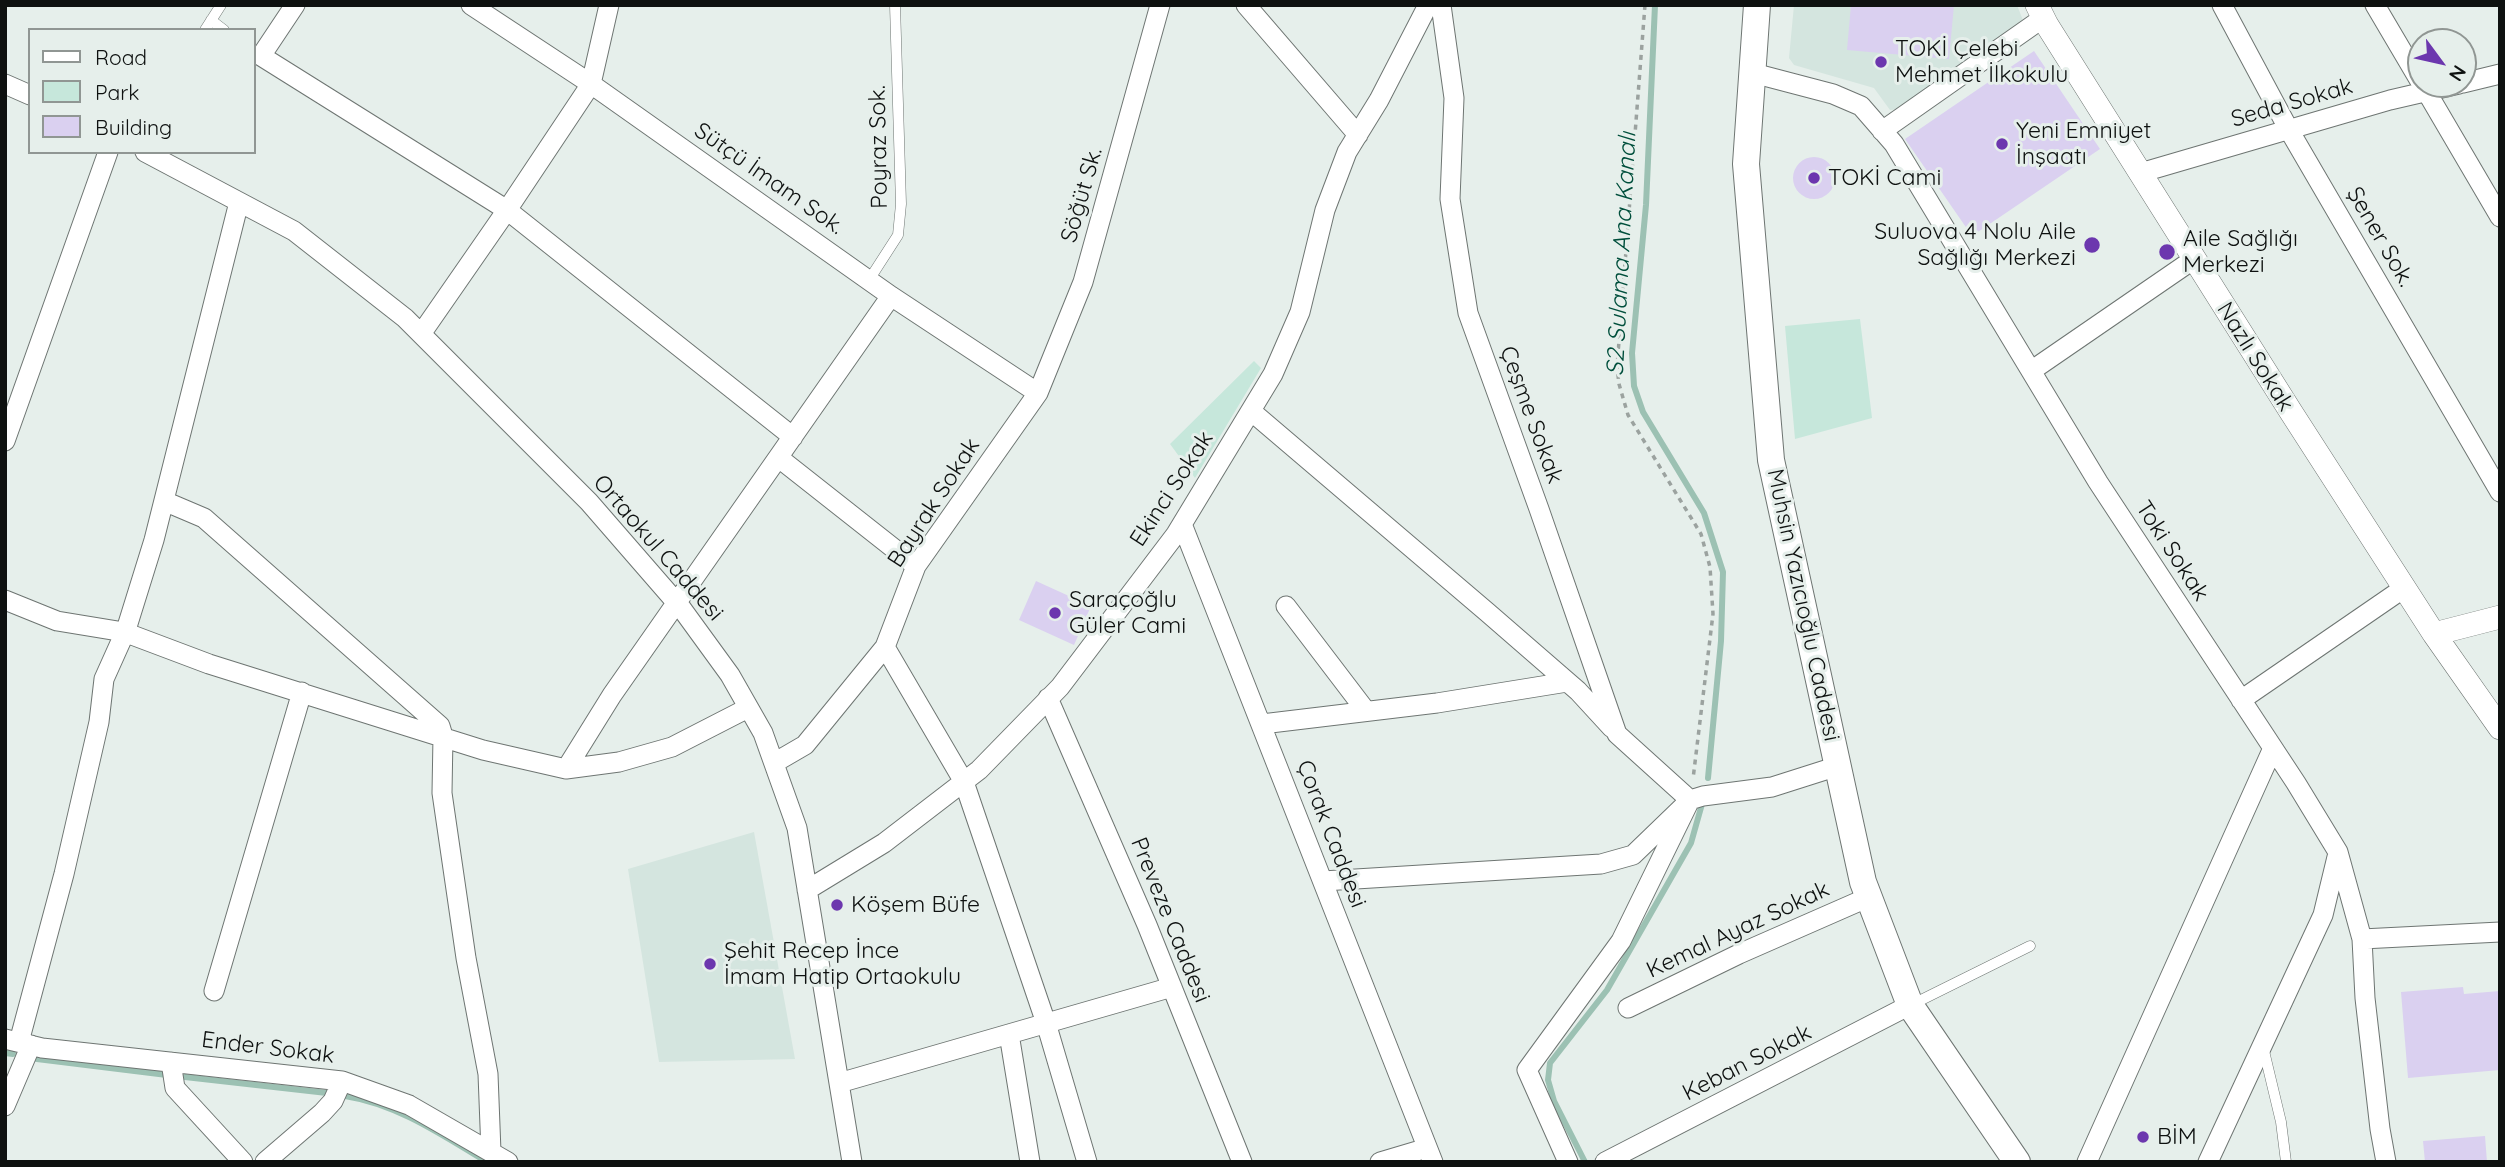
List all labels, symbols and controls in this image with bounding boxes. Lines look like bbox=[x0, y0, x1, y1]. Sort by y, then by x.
legend bbox=[28, 28, 256, 154]
north arrow bbox=[2407, 28, 2477, 98]
place label: TOKİ Çelebi Mehmet İlkokulu bbox=[1895, 35, 2068, 89]
text: Road bbox=[95, 44, 147, 70]
marker: TOKİ Çelebi Mehmet İlkokulu bbox=[1873, 54, 1889, 70]
text: N bbox=[2444, 61, 2472, 86]
street label: Seda Sokak bbox=[2228, 72, 2356, 134]
text: Park bbox=[95, 79, 139, 105]
street label: Poyraz Sok. bbox=[864, 85, 894, 209]
text: Building bbox=[95, 114, 172, 140]
street label: Sütçü İmam Sok. bbox=[689, 117, 849, 241]
place label: Yeni Emniyet İnşaatı bbox=[2016, 117, 2151, 171]
water label: S2 Sulama Ana Kanalı bbox=[1601, 131, 1643, 377]
marker: Yeni Emniyet İnşaatı bbox=[1994, 136, 2010, 152]
street label: Söğüt Sk. bbox=[1055, 144, 1109, 246]
place label: TOKİ Cami bbox=[1828, 164, 1941, 192]
marker: TOKİ Cami bbox=[1806, 170, 1822, 186]
street label: Şener Sok. bbox=[2340, 182, 2420, 292]
place label: Suluova 4 Nolu Aile Sağlığı Merkezi bbox=[1874, 218, 2076, 272]
place label: Aile Sağlığı Merkezi bbox=[2183, 225, 2298, 279]
marker: Suluova 4 Nolu Aile Sağlığı Merkezi bbox=[2082, 235, 2102, 255]
marker: Aile Sağlığı Merkezi bbox=[2157, 242, 2177, 262]
street label: Nazlı Sokak bbox=[2211, 297, 2299, 417]
street label: Çeşme Sokak bbox=[1493, 342, 1569, 488]
street label: Ekinci Sokak bbox=[1124, 426, 1220, 552]
street label: Bayrak Sokak bbox=[882, 433, 986, 573]
street label: Muhsin Yazıcıoğlu Caddesi bbox=[1761, 466, 1845, 744]
street label: Ortaokul Caddesi bbox=[587, 469, 729, 627]
street label: Toki Sokak bbox=[2129, 496, 2215, 606]
place label: Saraçoğlu Güler Cami bbox=[1069, 586, 1186, 640]
marker: Saraçoğlu Güler Cami bbox=[1047, 605, 1063, 621]
street label: Çorak Caddesi bbox=[1290, 756, 1372, 912]
street label: Preveze Caddesi bbox=[1124, 833, 1216, 1007]
street label: Kemal Ayaz Sokak bbox=[1642, 876, 1834, 984]
place label: Köşem Büfe bbox=[851, 891, 980, 919]
marker: Köşem Büfe bbox=[829, 897, 845, 913]
place label: Şehit Recep İnce İmam Hatip Ortaokulu bbox=[724, 937, 961, 991]
marker: Şehit Recep İnce İmam Hatip Ortaokulu bbox=[702, 956, 718, 972]
street label: Keban Sokak bbox=[1678, 1019, 1816, 1107]
street label: Ender Sokak bbox=[200, 1026, 336, 1070]
place label: BİM bbox=[2157, 1123, 2197, 1151]
marker: BİM bbox=[2135, 1129, 2151, 1145]

